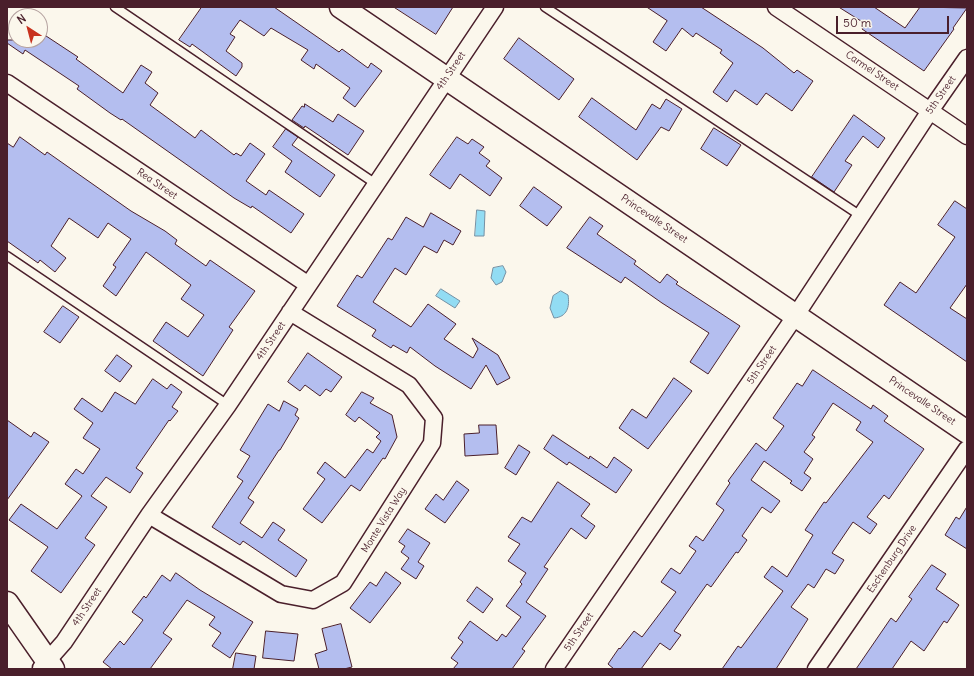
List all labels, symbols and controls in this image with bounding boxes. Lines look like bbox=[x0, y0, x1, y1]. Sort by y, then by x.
north arrow bbox=[8, 8, 48, 48]
scale bar bbox=[838, 8, 951, 34]
text: N bbox=[14, 11, 29, 27]
text: 50 m bbox=[843, 15, 871, 30]
street label: 4th Street bbox=[434, 49, 468, 93]
street label: Carmel Street bbox=[843, 49, 901, 93]
street label: 5th Street bbox=[923, 74, 959, 116]
street label: Rea Street bbox=[134, 166, 180, 202]
street label: Princevalle Street bbox=[618, 192, 690, 246]
street label: 4th Street bbox=[254, 319, 288, 363]
street label: 5th Street bbox=[745, 343, 779, 387]
street label: Princevalle Street bbox=[886, 374, 958, 428]
street label: Monte Vista Way bbox=[359, 485, 409, 555]
street label: Eschenburg Drive bbox=[865, 523, 919, 595]
street label: 4th Street bbox=[70, 585, 104, 629]
street label: 5th Street bbox=[562, 610, 596, 654]

